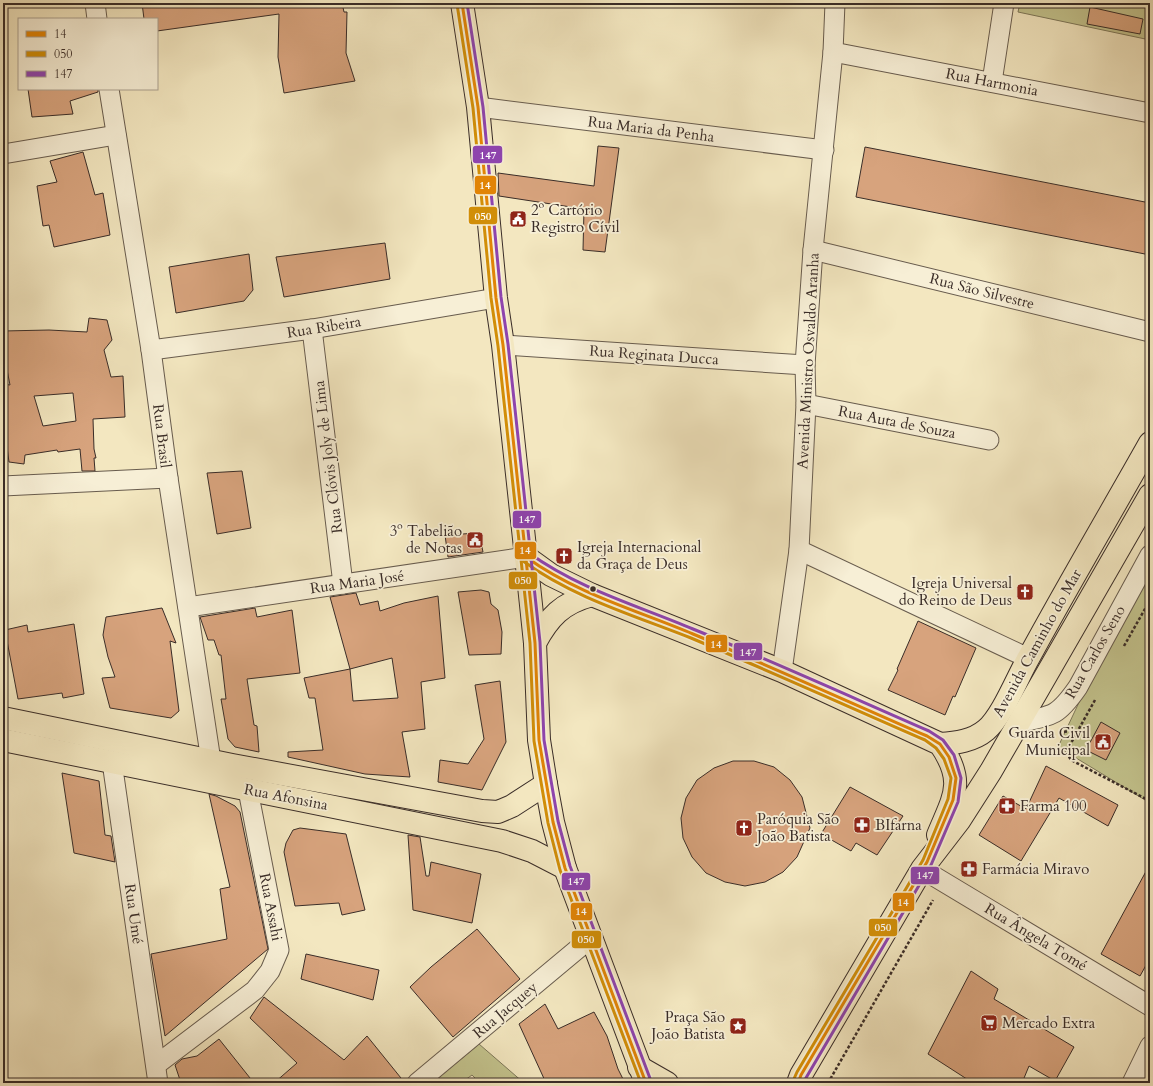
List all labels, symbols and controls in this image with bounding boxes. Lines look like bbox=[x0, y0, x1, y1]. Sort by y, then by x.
legend bbox=[18, 18, 158, 90]
text: 14 bbox=[54, 26, 66, 42]
text: 050 bbox=[54, 46, 72, 62]
street label: Rua Harmonia bbox=[944, 63, 1040, 101]
text: 147 bbox=[54, 66, 72, 82]
street label: Rua Maria da Penha bbox=[587, 111, 716, 147]
line badge: 147 bbox=[472, 145, 503, 164]
text: 147 bbox=[480, 148, 497, 163]
line badge: 14 bbox=[474, 175, 497, 195]
text: 14 bbox=[479, 178, 491, 193]
place label: 2º Cartório Registro Cívil bbox=[531, 200, 620, 237]
line badge: 050 bbox=[468, 206, 498, 225]
text: 050 bbox=[475, 209, 492, 224]
public building icon: 2º Cartório Registro Cívil bbox=[508, 209, 528, 229]
street label: Avenida Ministro Osvaldo Aranha bbox=[792, 252, 824, 470]
street label: Rua São Silvestre bbox=[928, 268, 1037, 314]
street label: Rua Ribeira bbox=[286, 311, 363, 343]
street label: Rua Reginata Ducca bbox=[589, 340, 720, 370]
street label: Rua Clóvis Joly de Lima bbox=[309, 379, 347, 534]
street label: Rua Auta de Souza bbox=[837, 401, 958, 443]
street label: Rua Brasil bbox=[148, 403, 176, 469]
line badge: 147 bbox=[512, 510, 542, 529]
text: 147 bbox=[519, 512, 536, 527]
place label: 3º Tabelião de Notas bbox=[390, 521, 462, 558]
public building icon: 3º Tabelião de Notas bbox=[465, 530, 485, 550]
place label: Igreja Internacional da Graça de Deus bbox=[577, 537, 701, 574]
line badge: 14 bbox=[514, 541, 537, 560]
text: 14 bbox=[519, 543, 531, 558]
church icon: Igreja Internacional da Graça de Deus bbox=[554, 546, 574, 566]
street label: Rua Maria José bbox=[309, 565, 406, 599]
street label: Avenida Caminho do Mar bbox=[988, 565, 1086, 721]
line badge: 050 bbox=[508, 571, 538, 590]
text: 050 bbox=[515, 573, 532, 588]
place label: Igreja Universal do Reino de Deus bbox=[899, 573, 1012, 610]
church icon: Igreja Universal do Reino de Deus bbox=[1015, 582, 1035, 602]
unlabelled marker bbox=[588, 584, 598, 594]
street label: Rua Carlos Seno bbox=[1060, 602, 1130, 702]
line badge: 14 bbox=[705, 634, 728, 653]
text: 14 bbox=[710, 637, 722, 652]
line badge: 147 bbox=[733, 642, 763, 661]
text: 147 bbox=[740, 645, 757, 660]
place label: Guarda Civil Municipal bbox=[1008, 723, 1090, 760]
public building icon: Guarda Civil Municipal bbox=[1093, 732, 1113, 752]
street label: Rua Afonsina bbox=[242, 779, 330, 815]
pharmacy icon: Farma 100 bbox=[997, 796, 1017, 816]
place label: Farma 100 bbox=[1020, 796, 1087, 816]
place label: Paróquia São João Batista bbox=[755, 809, 839, 846]
pharmacy icon: BIfarna bbox=[852, 815, 872, 835]
place label: BIfarna bbox=[875, 815, 922, 835]
church icon: Paróquia São João Batista bbox=[734, 818, 754, 838]
pharmacy icon: Farmácia Miravo bbox=[959, 859, 979, 879]
place label: Farmácia Miravo bbox=[982, 859, 1089, 879]
line badge: 147 bbox=[910, 866, 940, 885]
text: 147 bbox=[917, 868, 934, 883]
street label: Rua Assahi bbox=[255, 871, 287, 943]
line badge: 147 bbox=[561, 872, 591, 891]
text: 147 bbox=[568, 874, 585, 889]
street label: Rua Umé bbox=[120, 882, 148, 946]
line badge: 14 bbox=[892, 892, 915, 912]
text: 14 bbox=[897, 895, 909, 910]
street label: Rua Ângela Tomé bbox=[981, 898, 1092, 976]
line badge: 14 bbox=[570, 902, 593, 921]
text: 14 bbox=[575, 904, 587, 919]
line badge: 050 bbox=[868, 918, 898, 937]
text: 050 bbox=[875, 920, 892, 935]
line badge: 050 bbox=[571, 930, 602, 949]
text: 050 bbox=[578, 932, 595, 947]
street label: Rua Jacquey bbox=[468, 977, 542, 1043]
place label: Praça São João Batista bbox=[649, 1007, 726, 1044]
supermarket icon: Mercado Extra bbox=[979, 1013, 999, 1033]
place label: Mercado Extra bbox=[1002, 1013, 1096, 1033]
place icon: Praça São João Batista bbox=[728, 1016, 748, 1036]

